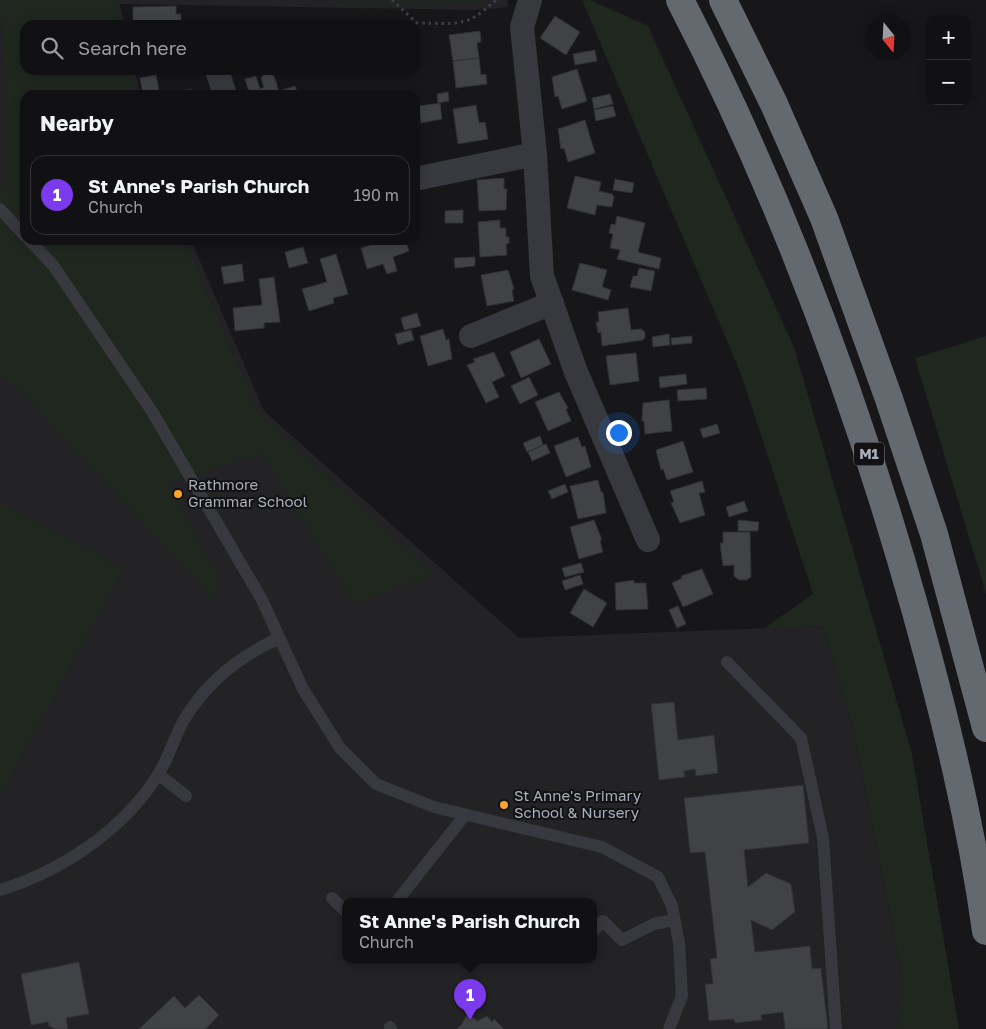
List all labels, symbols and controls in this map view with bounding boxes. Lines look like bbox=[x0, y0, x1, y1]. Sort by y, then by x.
north arrow bbox=[866, 15, 911, 60]
map controls bbox=[926, 15, 971, 105]
button: + bbox=[926, 15, 971, 60]
search box bbox=[20, 20, 420, 75]
icon: search bbox=[38, 34, 66, 62]
text: Search here bbox=[78, 36, 187, 59]
button: − bbox=[926, 60, 971, 105]
text: Nearby bbox=[40, 110, 114, 136]
text: St Anne's Parish Church bbox=[88, 174, 309, 197]
text: 1 bbox=[53, 185, 61, 205]
text: 190 m bbox=[353, 185, 399, 205]
text: Church bbox=[88, 197, 143, 217]
your location bbox=[606, 420, 632, 446]
road number: M1 bbox=[854, 442, 884, 466]
place label: Rathmore Grammar School bbox=[188, 475, 307, 510]
marker: Rathmore Grammar School bbox=[172, 488, 184, 500]
place label: St Anne's Primary School & Nursery bbox=[514, 786, 642, 821]
marker: St Anne's Primary School & Nursery bbox=[498, 799, 510, 811]
popup bbox=[342, 898, 597, 963]
text: St Anne's Parish Church bbox=[359, 909, 580, 932]
text: Church bbox=[359, 932, 414, 952]
pin: 1 bbox=[454, 979, 486, 1020]

